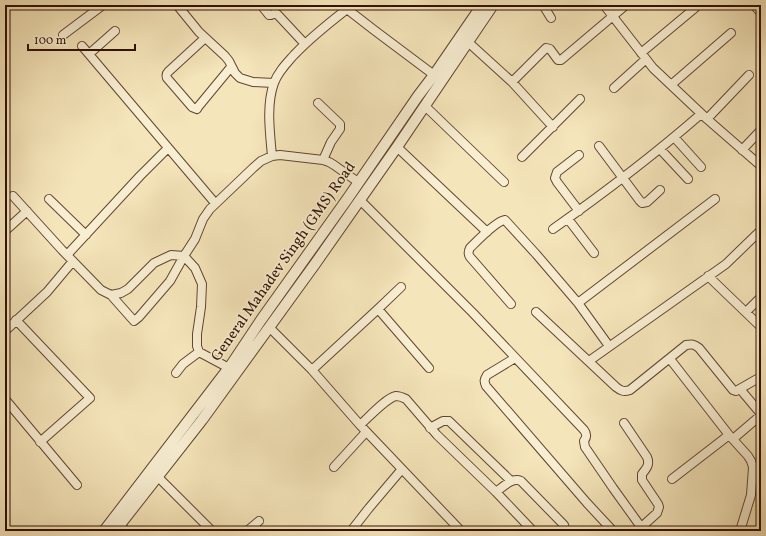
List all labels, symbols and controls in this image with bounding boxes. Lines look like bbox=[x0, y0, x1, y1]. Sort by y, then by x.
scale bar bbox=[28, 26, 135, 52]
text: 100 m bbox=[34, 33, 67, 49]
street label: General Mahadev Singh (GMS) Road bbox=[207, 158, 361, 366]

